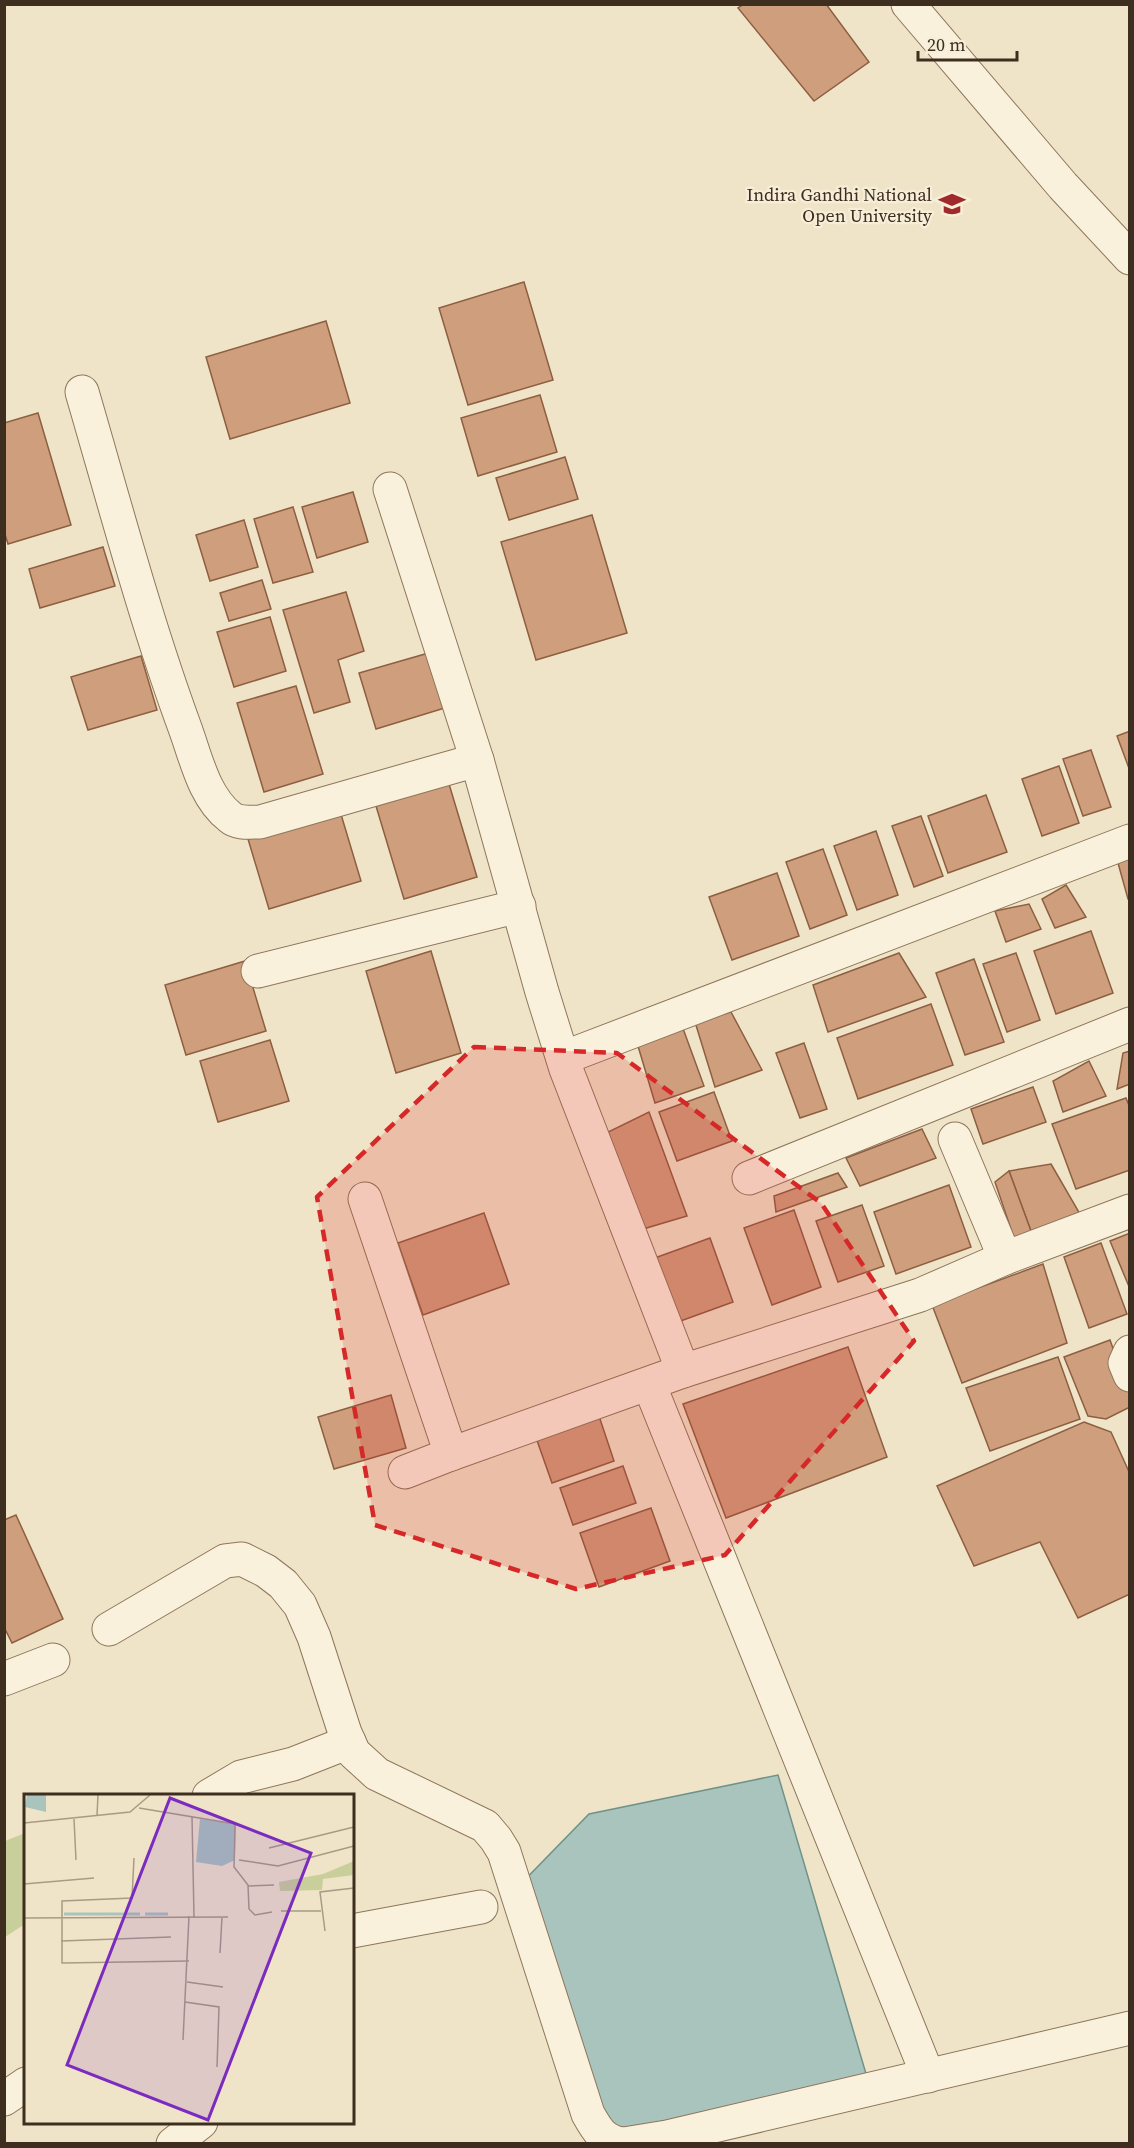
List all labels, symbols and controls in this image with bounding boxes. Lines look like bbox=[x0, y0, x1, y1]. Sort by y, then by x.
scale bar bbox=[918, 24, 1017, 62]
text: 20 m bbox=[927, 32, 965, 57]
place label: Indira Gandhi National Open University bbox=[747, 182, 933, 228]
school or university icon: Indira Gandhi National Open University bbox=[937, 189, 967, 219]
inset map bbox=[24, 1794, 354, 2124]

